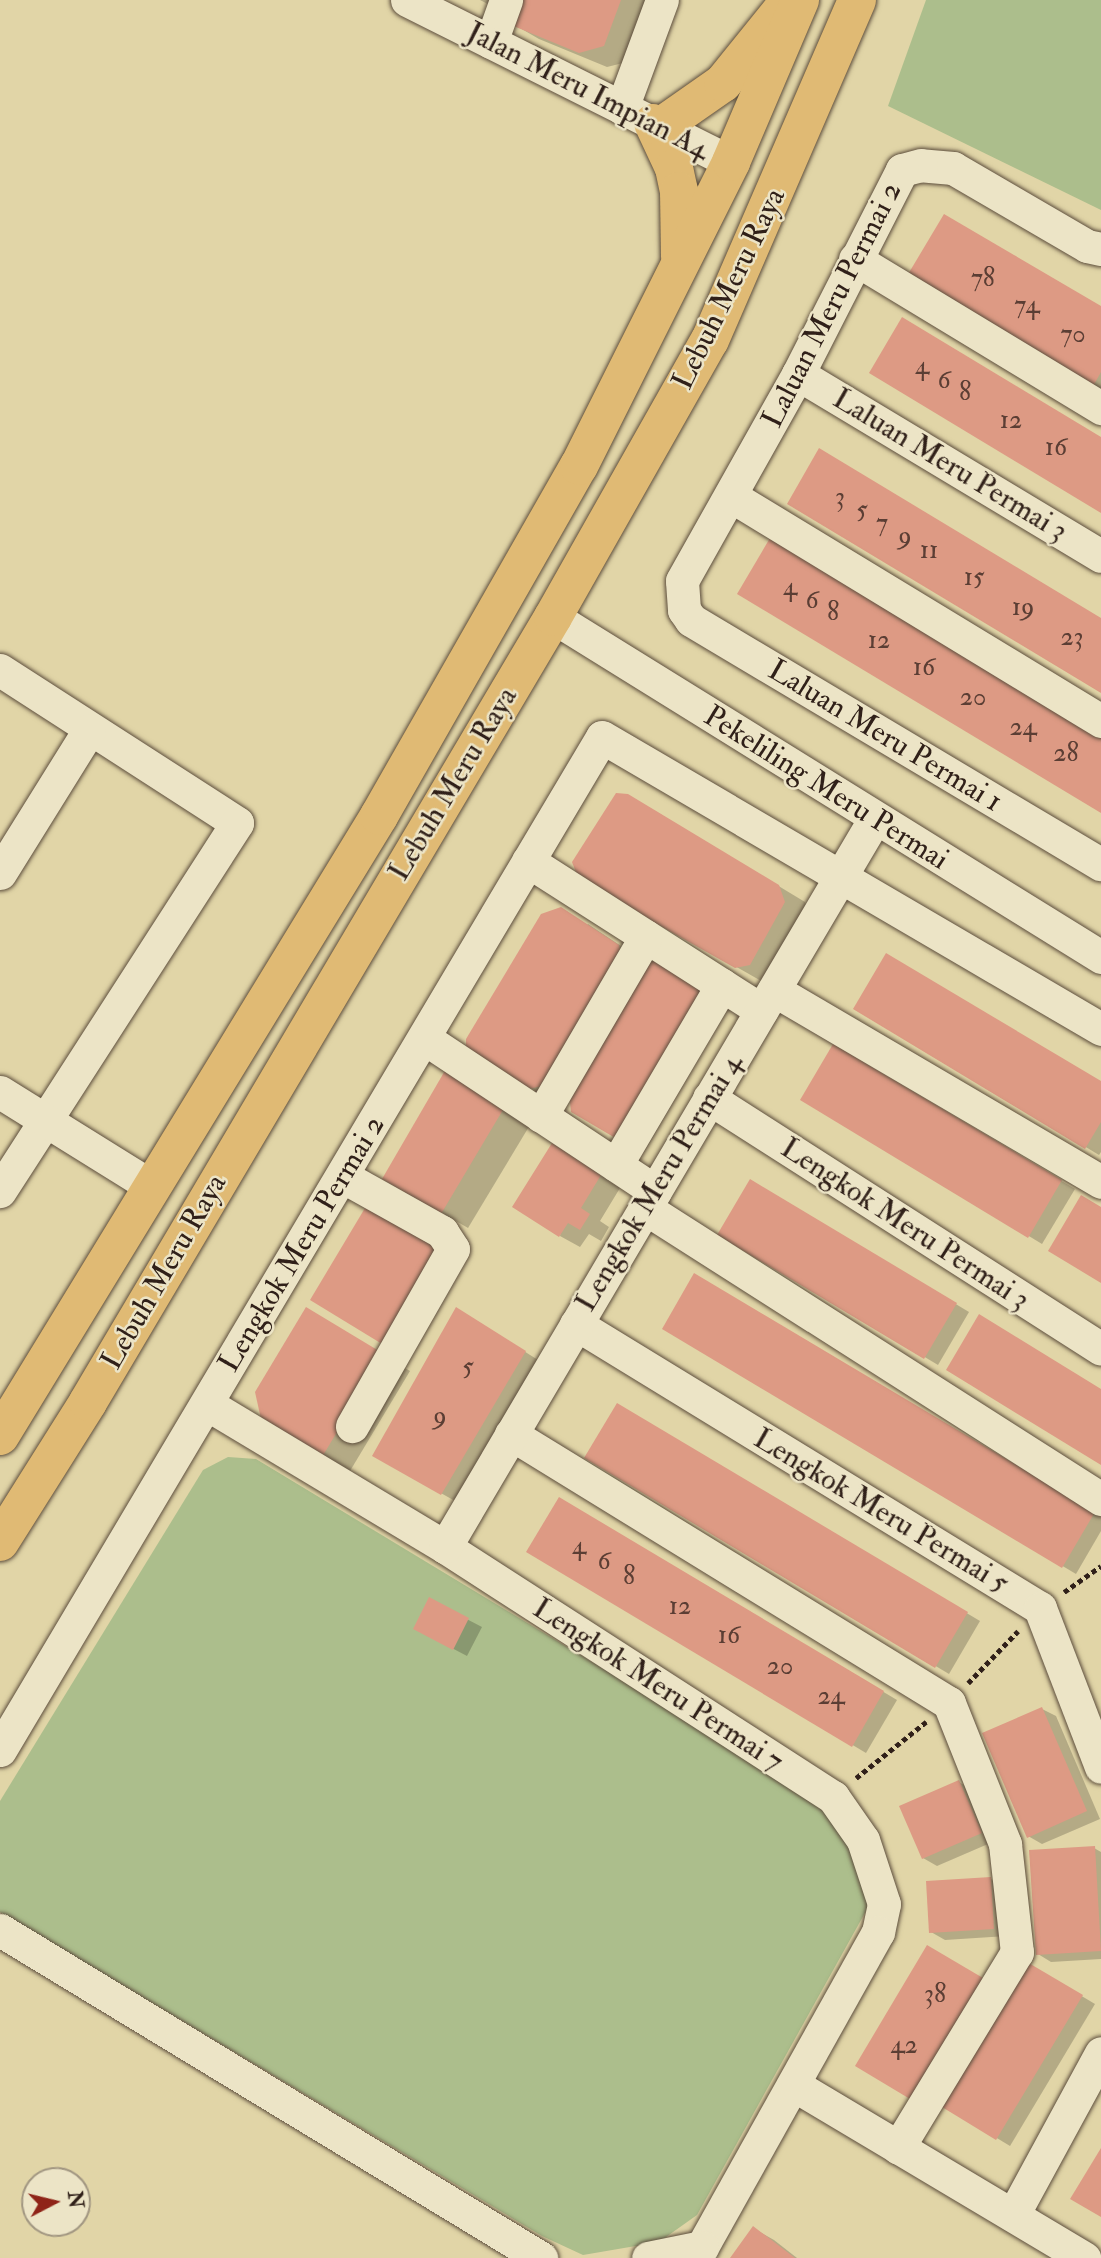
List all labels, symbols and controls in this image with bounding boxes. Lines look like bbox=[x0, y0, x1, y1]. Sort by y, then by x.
street label: Jalan Meru Impian A4 bbox=[461, 14, 715, 168]
street label: Laluan Meru Permai 2 bbox=[754, 176, 910, 434]
street label: Lebuh Meru Raya bbox=[665, 182, 793, 396]
house number: 78 bbox=[971, 263, 995, 295]
house number: 74 bbox=[1014, 290, 1040, 322]
house number: 70 bbox=[1060, 319, 1086, 351]
house number: 4 bbox=[915, 351, 929, 383]
house number: 6 bbox=[937, 365, 951, 397]
house number: 8 bbox=[959, 377, 971, 409]
street label: Laluan Meru Permai 3 bbox=[826, 381, 1074, 549]
house number: 12 bbox=[1000, 405, 1022, 437]
house number: 16 bbox=[1045, 432, 1067, 464]
house number: 3 bbox=[835, 482, 845, 514]
house number: 5 bbox=[856, 495, 868, 527]
house number: 7 bbox=[876, 508, 888, 540]
house number: 9 bbox=[898, 521, 912, 553]
house number: 11 bbox=[920, 535, 938, 567]
house number: 15 bbox=[964, 562, 984, 594]
house number: 4 bbox=[783, 572, 797, 604]
house number: 6 bbox=[805, 585, 819, 617]
house number: 19 bbox=[1012, 592, 1034, 624]
house number: 8 bbox=[827, 597, 839, 629]
house number: 23 bbox=[1060, 622, 1084, 654]
house number: 12 bbox=[868, 625, 890, 657]
street label: Laluan Meru Permai 1 bbox=[762, 652, 1008, 820]
house number: 16 bbox=[913, 652, 935, 684]
street label: Lebuh Meru Raya bbox=[381, 681, 525, 887]
house number: 20 bbox=[960, 682, 986, 714]
street label: Pekeliling Meru Permai bbox=[697, 698, 955, 878]
house number: 24 bbox=[1009, 712, 1037, 744]
house number: 28 bbox=[1053, 738, 1079, 770]
street label: Lengkok Meru Permai 4 bbox=[568, 1048, 750, 1318]
street label: Lengkok Meru Permai 2 bbox=[211, 1109, 393, 1379]
street label: Lengkok Meru Permai 3 bbox=[774, 1130, 1036, 1318]
street label: Lebuh Meru Raya bbox=[94, 1168, 234, 1376]
house number: 5 bbox=[462, 1352, 474, 1384]
house number: 9 bbox=[433, 1401, 447, 1433]
street label: Lengkok Meru Permai 5 bbox=[747, 1421, 1015, 1601]
house number: 4 bbox=[572, 1531, 586, 1563]
house number: 6 bbox=[597, 1546, 611, 1578]
house number: 8 bbox=[623, 1561, 635, 1593]
street label: Lengkok Meru Permai 7 bbox=[526, 1591, 790, 1779]
house number: 12 bbox=[669, 1591, 691, 1623]
house number: 16 bbox=[718, 1620, 740, 1652]
house number: 20 bbox=[767, 1651, 793, 1683]
house number: 24 bbox=[817, 1681, 845, 1713]
house number: 38 bbox=[924, 1979, 946, 2011]
house number: 42 bbox=[890, 2030, 918, 2062]
north arrow bbox=[21, 2167, 91, 2237]
text: N bbox=[62, 2190, 88, 2210]

